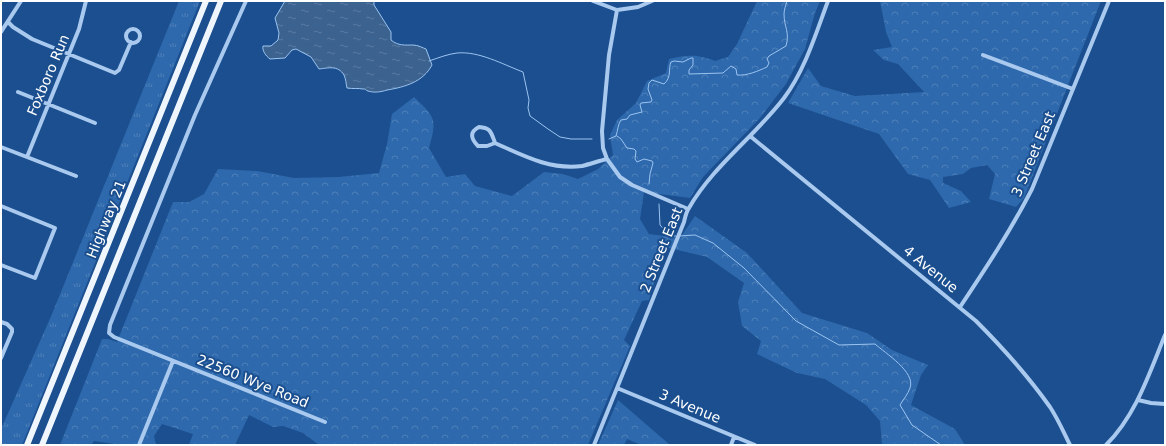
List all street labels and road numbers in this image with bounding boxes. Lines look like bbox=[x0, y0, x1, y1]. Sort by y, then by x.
street label: Foxboro Run bbox=[24, 32, 72, 118]
street label: 3 Street East bbox=[1008, 109, 1058, 199]
street label: Highway 21 bbox=[83, 178, 129, 260]
street label: 2 Street East bbox=[637, 205, 686, 295]
street label: 4 Avenue bbox=[901, 242, 961, 296]
street label: 22560 Wye Road bbox=[195, 351, 311, 411]
street label: 3 Avenue bbox=[657, 386, 723, 426]

